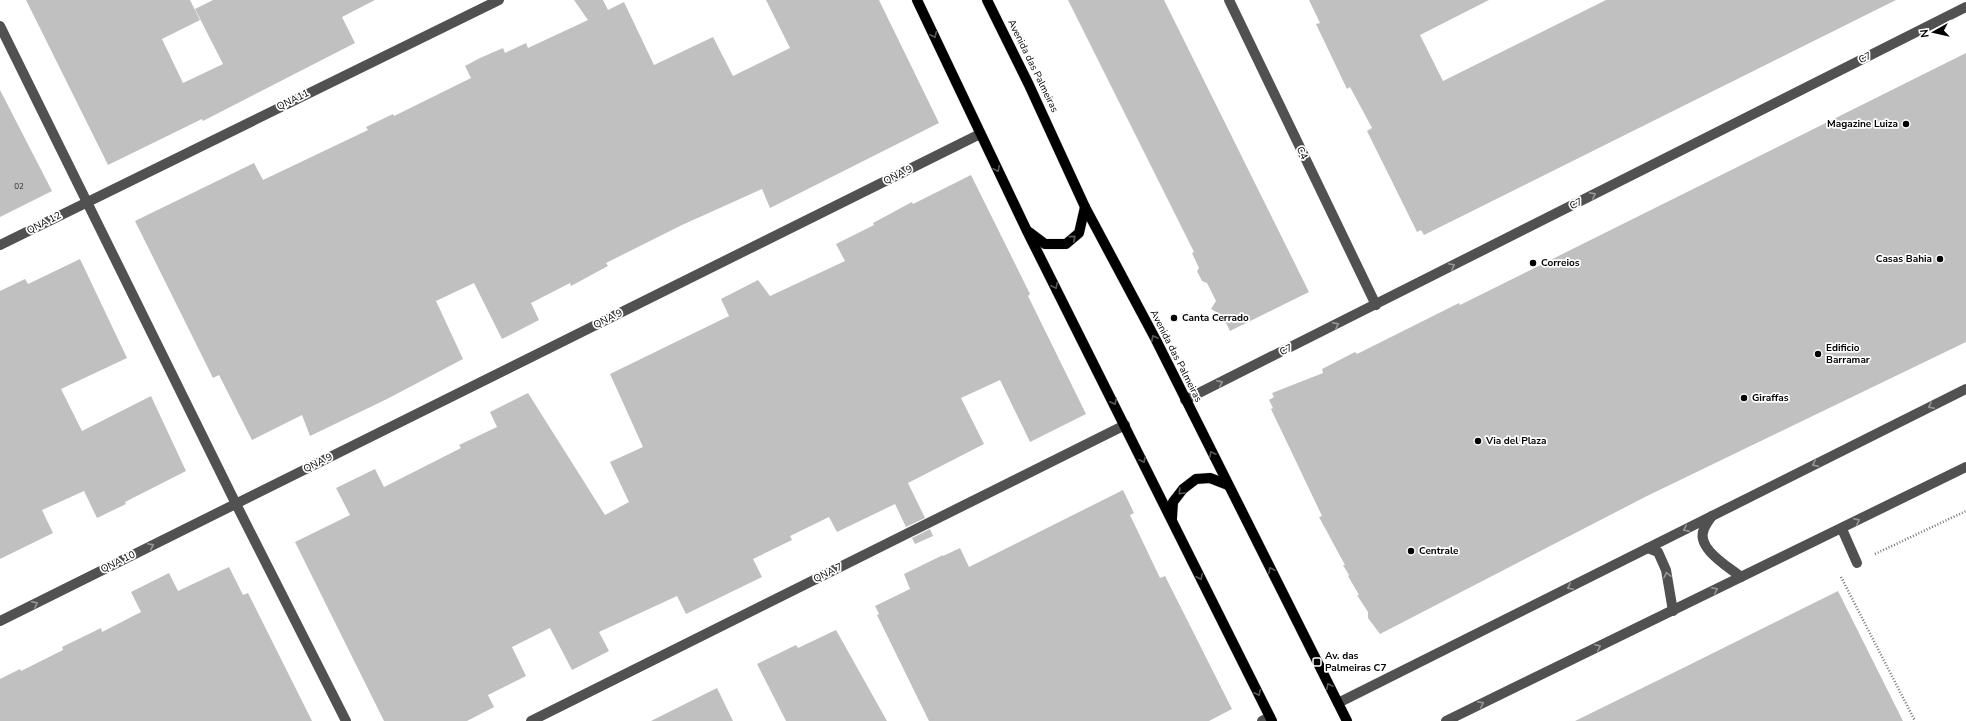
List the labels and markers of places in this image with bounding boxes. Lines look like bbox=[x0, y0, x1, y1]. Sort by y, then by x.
place label: Magazine Luiza bbox=[1827, 117, 1898, 131]
marker: Magazine Luiza bbox=[1901, 119, 1911, 129]
place label: Casas Bahia bbox=[1876, 252, 1932, 266]
marker: Casas Bahia bbox=[1935, 254, 1945, 264]
place label: Correios bbox=[1541, 256, 1580, 270]
marker: Correios bbox=[1528, 258, 1538, 268]
place label: Canta Cerrado bbox=[1182, 311, 1249, 325]
marker: Canta Cerrado bbox=[1169, 313, 1179, 323]
place label: Edificio Barramar bbox=[1826, 341, 1870, 367]
marker: Edificio Barramar bbox=[1813, 349, 1823, 359]
place label: Giraffas bbox=[1752, 391, 1789, 405]
marker: Giraffas bbox=[1739, 393, 1749, 403]
place label: Via del Plaza bbox=[1485, 434, 1547, 448]
marker: Via del Plaza bbox=[1473, 436, 1483, 446]
place label: Centrale bbox=[1419, 544, 1459, 558]
marker: Centrale bbox=[1406, 546, 1416, 556]
place label: Av. das Palmeiras C7 bbox=[1325, 649, 1386, 675]
marker: Av. das Palmeiras C7 bbox=[1312, 657, 1322, 667]

